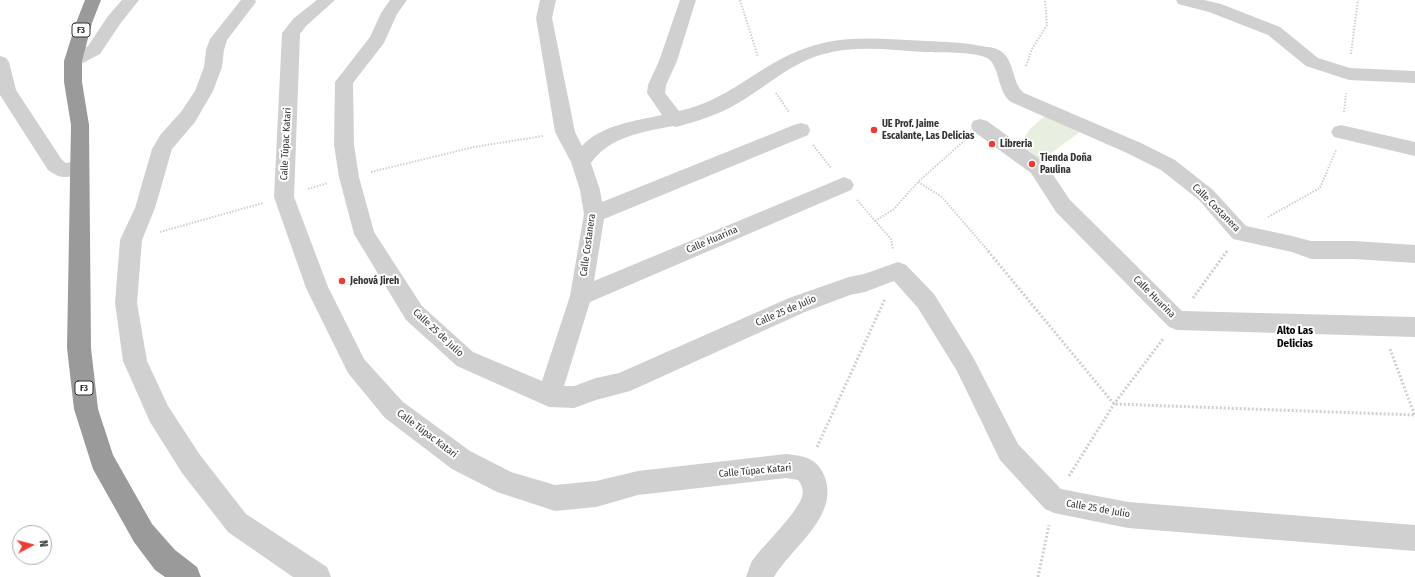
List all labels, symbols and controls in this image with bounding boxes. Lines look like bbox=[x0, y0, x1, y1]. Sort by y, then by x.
road number: F3 bbox=[72, 23, 90, 37]
street label: Calle Túpac Katari bbox=[278, 107, 294, 181]
place label: UE Prof. Jaime Escalante, Las Delicias bbox=[882, 118, 974, 142]
marker: UE Prof. Jaime Escalante, Las Delicias bbox=[869, 125, 879, 135]
place label: Libreria bbox=[1000, 138, 1032, 150]
marker: Libreria bbox=[987, 139, 997, 149]
place label: Tienda Doña Paulina bbox=[1040, 152, 1092, 176]
marker: Tienda Doña Paulina bbox=[1027, 159, 1037, 169]
street label: Calle Costanera bbox=[1189, 181, 1243, 235]
street label: Calle Costanera bbox=[578, 213, 598, 277]
street label: Calle Huarina bbox=[684, 224, 740, 256]
street label: Calle Huarina bbox=[1130, 273, 1178, 321]
place label: Jehová Jireh bbox=[350, 275, 399, 287]
marker: Jehová Jireh bbox=[337, 276, 347, 286]
street label: Calle 25 de Julio bbox=[754, 293, 818, 329]
street label: Calle 25 de Julio bbox=[410, 307, 466, 359]
district label: Alto Las Delicias bbox=[1277, 324, 1313, 350]
road number: F3 bbox=[75, 381, 93, 395]
street label: Calle Túpac Katari bbox=[394, 407, 460, 461]
street label: Calle Túpac Katari bbox=[718, 462, 792, 480]
street label: Calle 25 de Julio bbox=[1065, 497, 1131, 521]
north arrow bbox=[12, 525, 52, 565]
text: N bbox=[37, 540, 50, 548]

